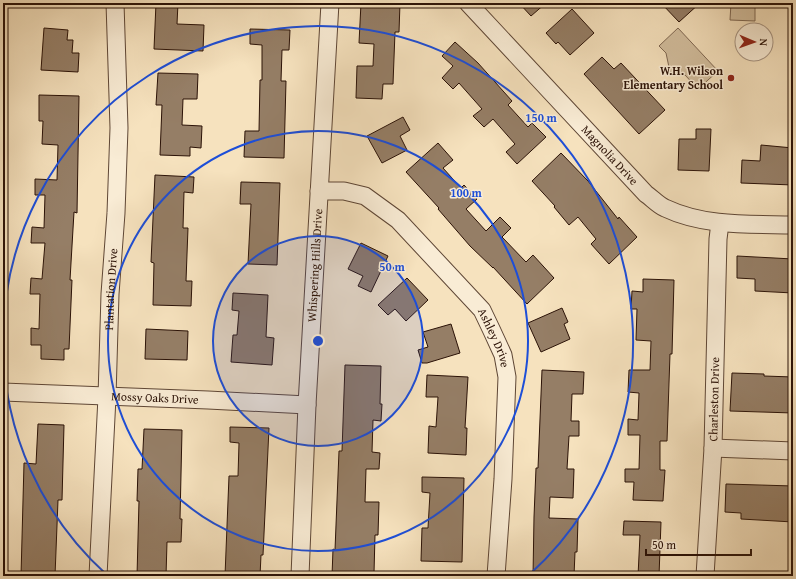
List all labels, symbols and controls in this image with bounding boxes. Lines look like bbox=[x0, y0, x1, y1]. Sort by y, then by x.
north arrow bbox=[734, 22, 774, 62]
text: N bbox=[756, 38, 772, 47]
place label: W.H. Wilson Elementary School bbox=[623, 62, 723, 93]
marker: W.H. Wilson Elementary School bbox=[726, 73, 736, 83]
text: 150 m bbox=[525, 109, 558, 126]
street label: Magnolia Drive bbox=[578, 121, 643, 189]
text: 100 m bbox=[450, 184, 483, 201]
street label: Whispering Hills Drive bbox=[303, 208, 326, 322]
street label: Plantation Drive bbox=[100, 247, 121, 331]
text: 50 m bbox=[379, 258, 405, 275]
street label: Ashley Drive bbox=[474, 305, 514, 369]
centre of rings bbox=[311, 334, 325, 348]
street label: Charleston Drive bbox=[704, 356, 723, 442]
street label: Mossy Oaks Drive bbox=[111, 387, 199, 408]
scale bar bbox=[646, 531, 751, 557]
text: 50 m bbox=[652, 536, 676, 553]

